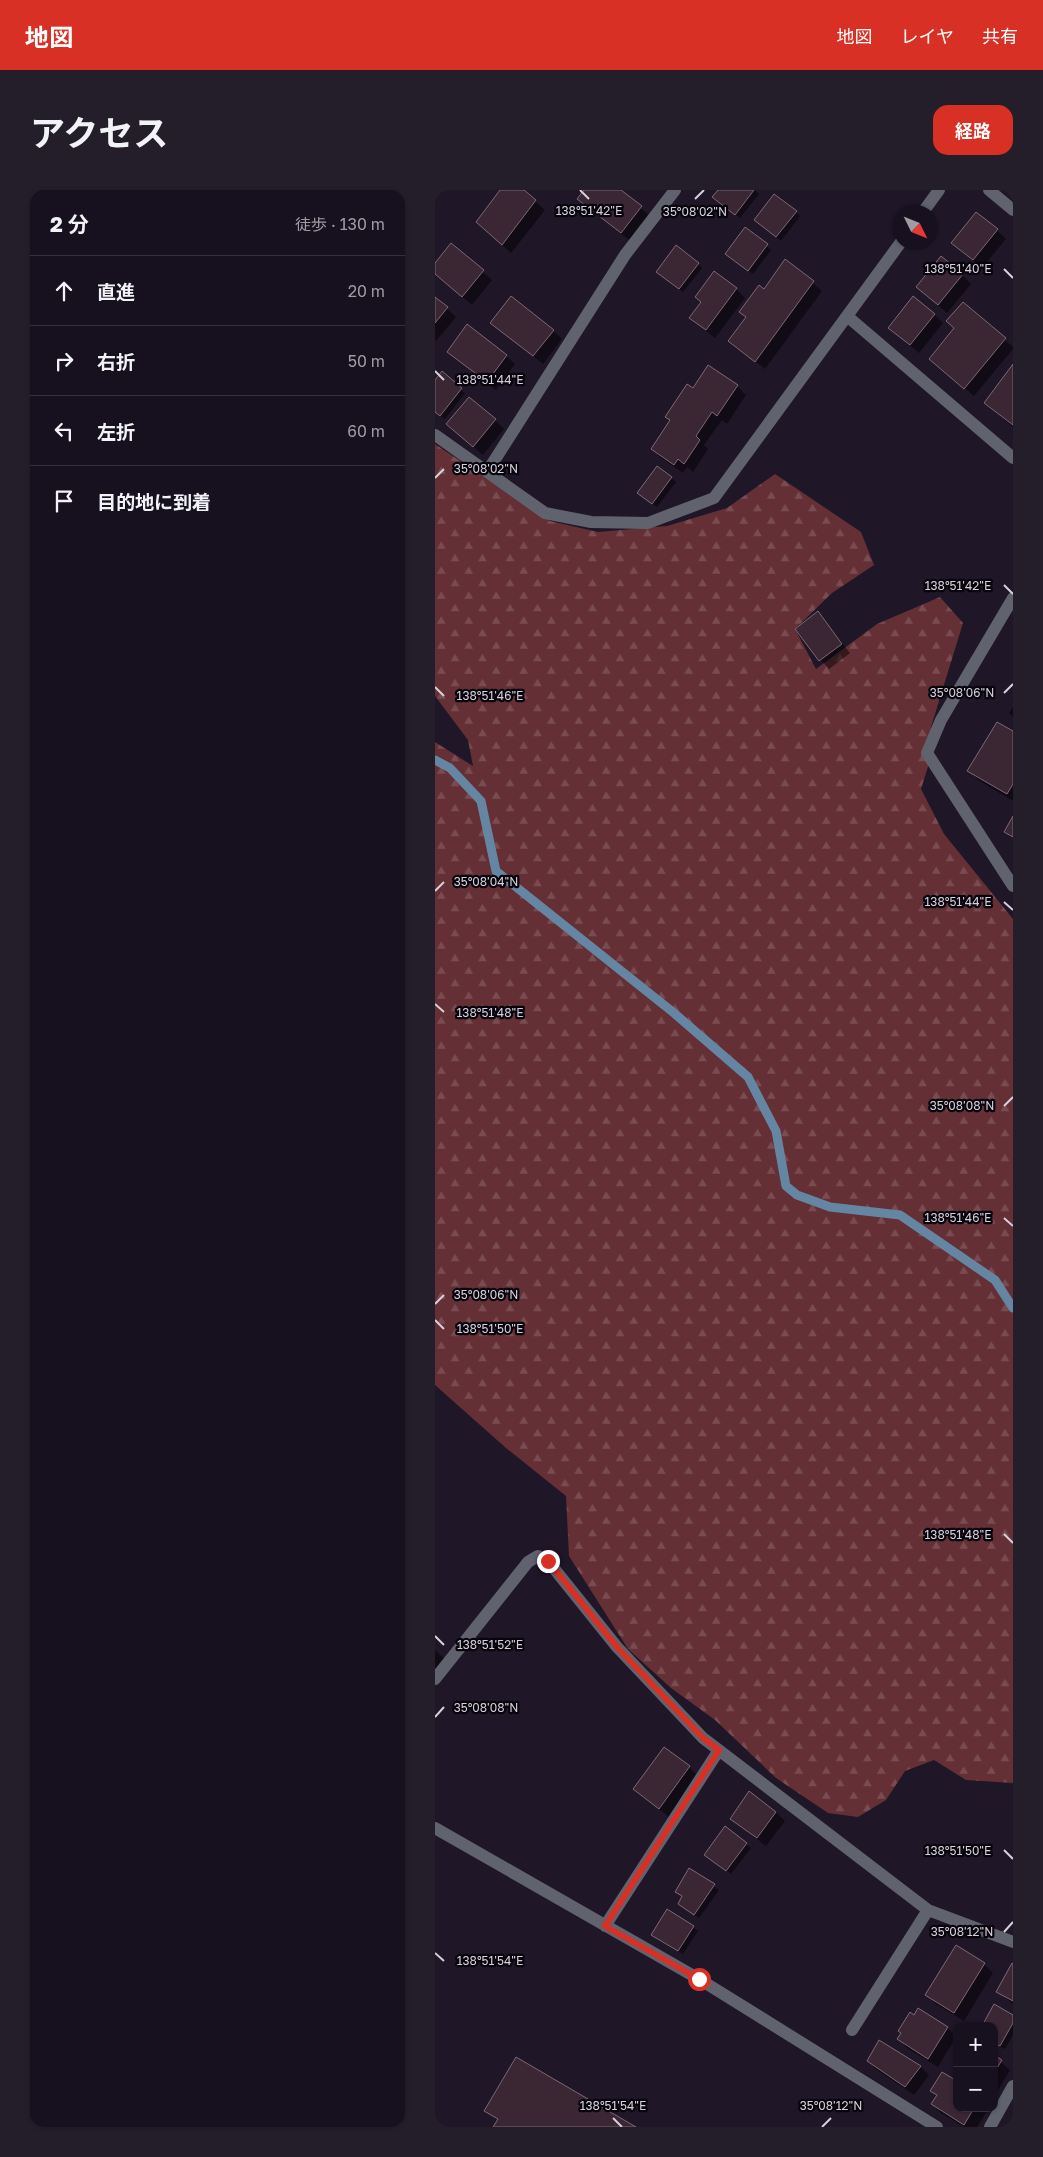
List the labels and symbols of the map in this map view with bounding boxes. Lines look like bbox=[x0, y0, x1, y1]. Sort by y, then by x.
text: 138°51'42"E bbox=[556, 203, 622, 218]
text: 35°08'02"N bbox=[663, 204, 727, 219]
north arrow bbox=[893, 205, 938, 250]
text: 138°51'40"E bbox=[924, 261, 992, 276]
text: 138°51'44"E bbox=[457, 372, 523, 387]
text: 35°08'02"N bbox=[454, 461, 518, 476]
text: 138°51'42"E bbox=[925, 578, 991, 593]
text: 35°08'06"N bbox=[930, 685, 994, 700]
text: 138°51'46"E bbox=[457, 688, 523, 703]
text: 35°08'04"N bbox=[454, 874, 518, 889]
text: 138°51'44"E bbox=[925, 894, 991, 909]
text: 138°51'48"E bbox=[457, 1005, 523, 1020]
text: 35°08'08"N bbox=[930, 1098, 994, 1113]
text: 138°51'46"E bbox=[925, 1210, 991, 1225]
text: 35°08'06"N bbox=[454, 1287, 518, 1302]
text: 138°51'50"E bbox=[457, 1321, 523, 1336]
text: 138°51'48"E bbox=[925, 1527, 991, 1542]
route end bbox=[537, 1550, 560, 1573]
text: 138°51'52"E bbox=[457, 1637, 523, 1652]
text: 35°08'08"N bbox=[454, 1700, 518, 1715]
text: 138°51'50"E bbox=[925, 1843, 991, 1858]
text: 35°08'12"N bbox=[931, 1924, 993, 1939]
text: 138°51'54"E bbox=[457, 1953, 523, 1968]
route start bbox=[688, 1968, 711, 1991]
text: 138°51'54"E bbox=[580, 2098, 646, 2113]
text: 35°08'12"N bbox=[800, 2098, 862, 2113]

